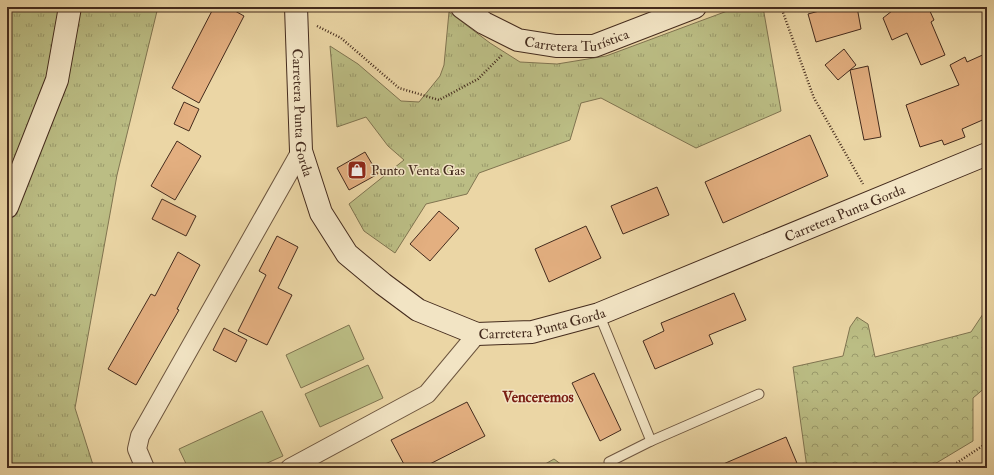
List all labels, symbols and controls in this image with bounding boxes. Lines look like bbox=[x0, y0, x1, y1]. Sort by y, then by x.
street label: Carretera Turística bbox=[523, 25, 631, 55]
street label: Carretera Punta Gorda bbox=[288, 48, 317, 179]
shop icon: Punto Venta Gas bbox=[346, 159, 368, 181]
place label: Punto Venta Gas bbox=[371, 162, 465, 179]
street label: Carretera Punta Gorda bbox=[782, 181, 908, 246]
street label: Carretera Punta Gorda bbox=[478, 304, 608, 343]
district label: Venceremos bbox=[501, 388, 574, 407]

